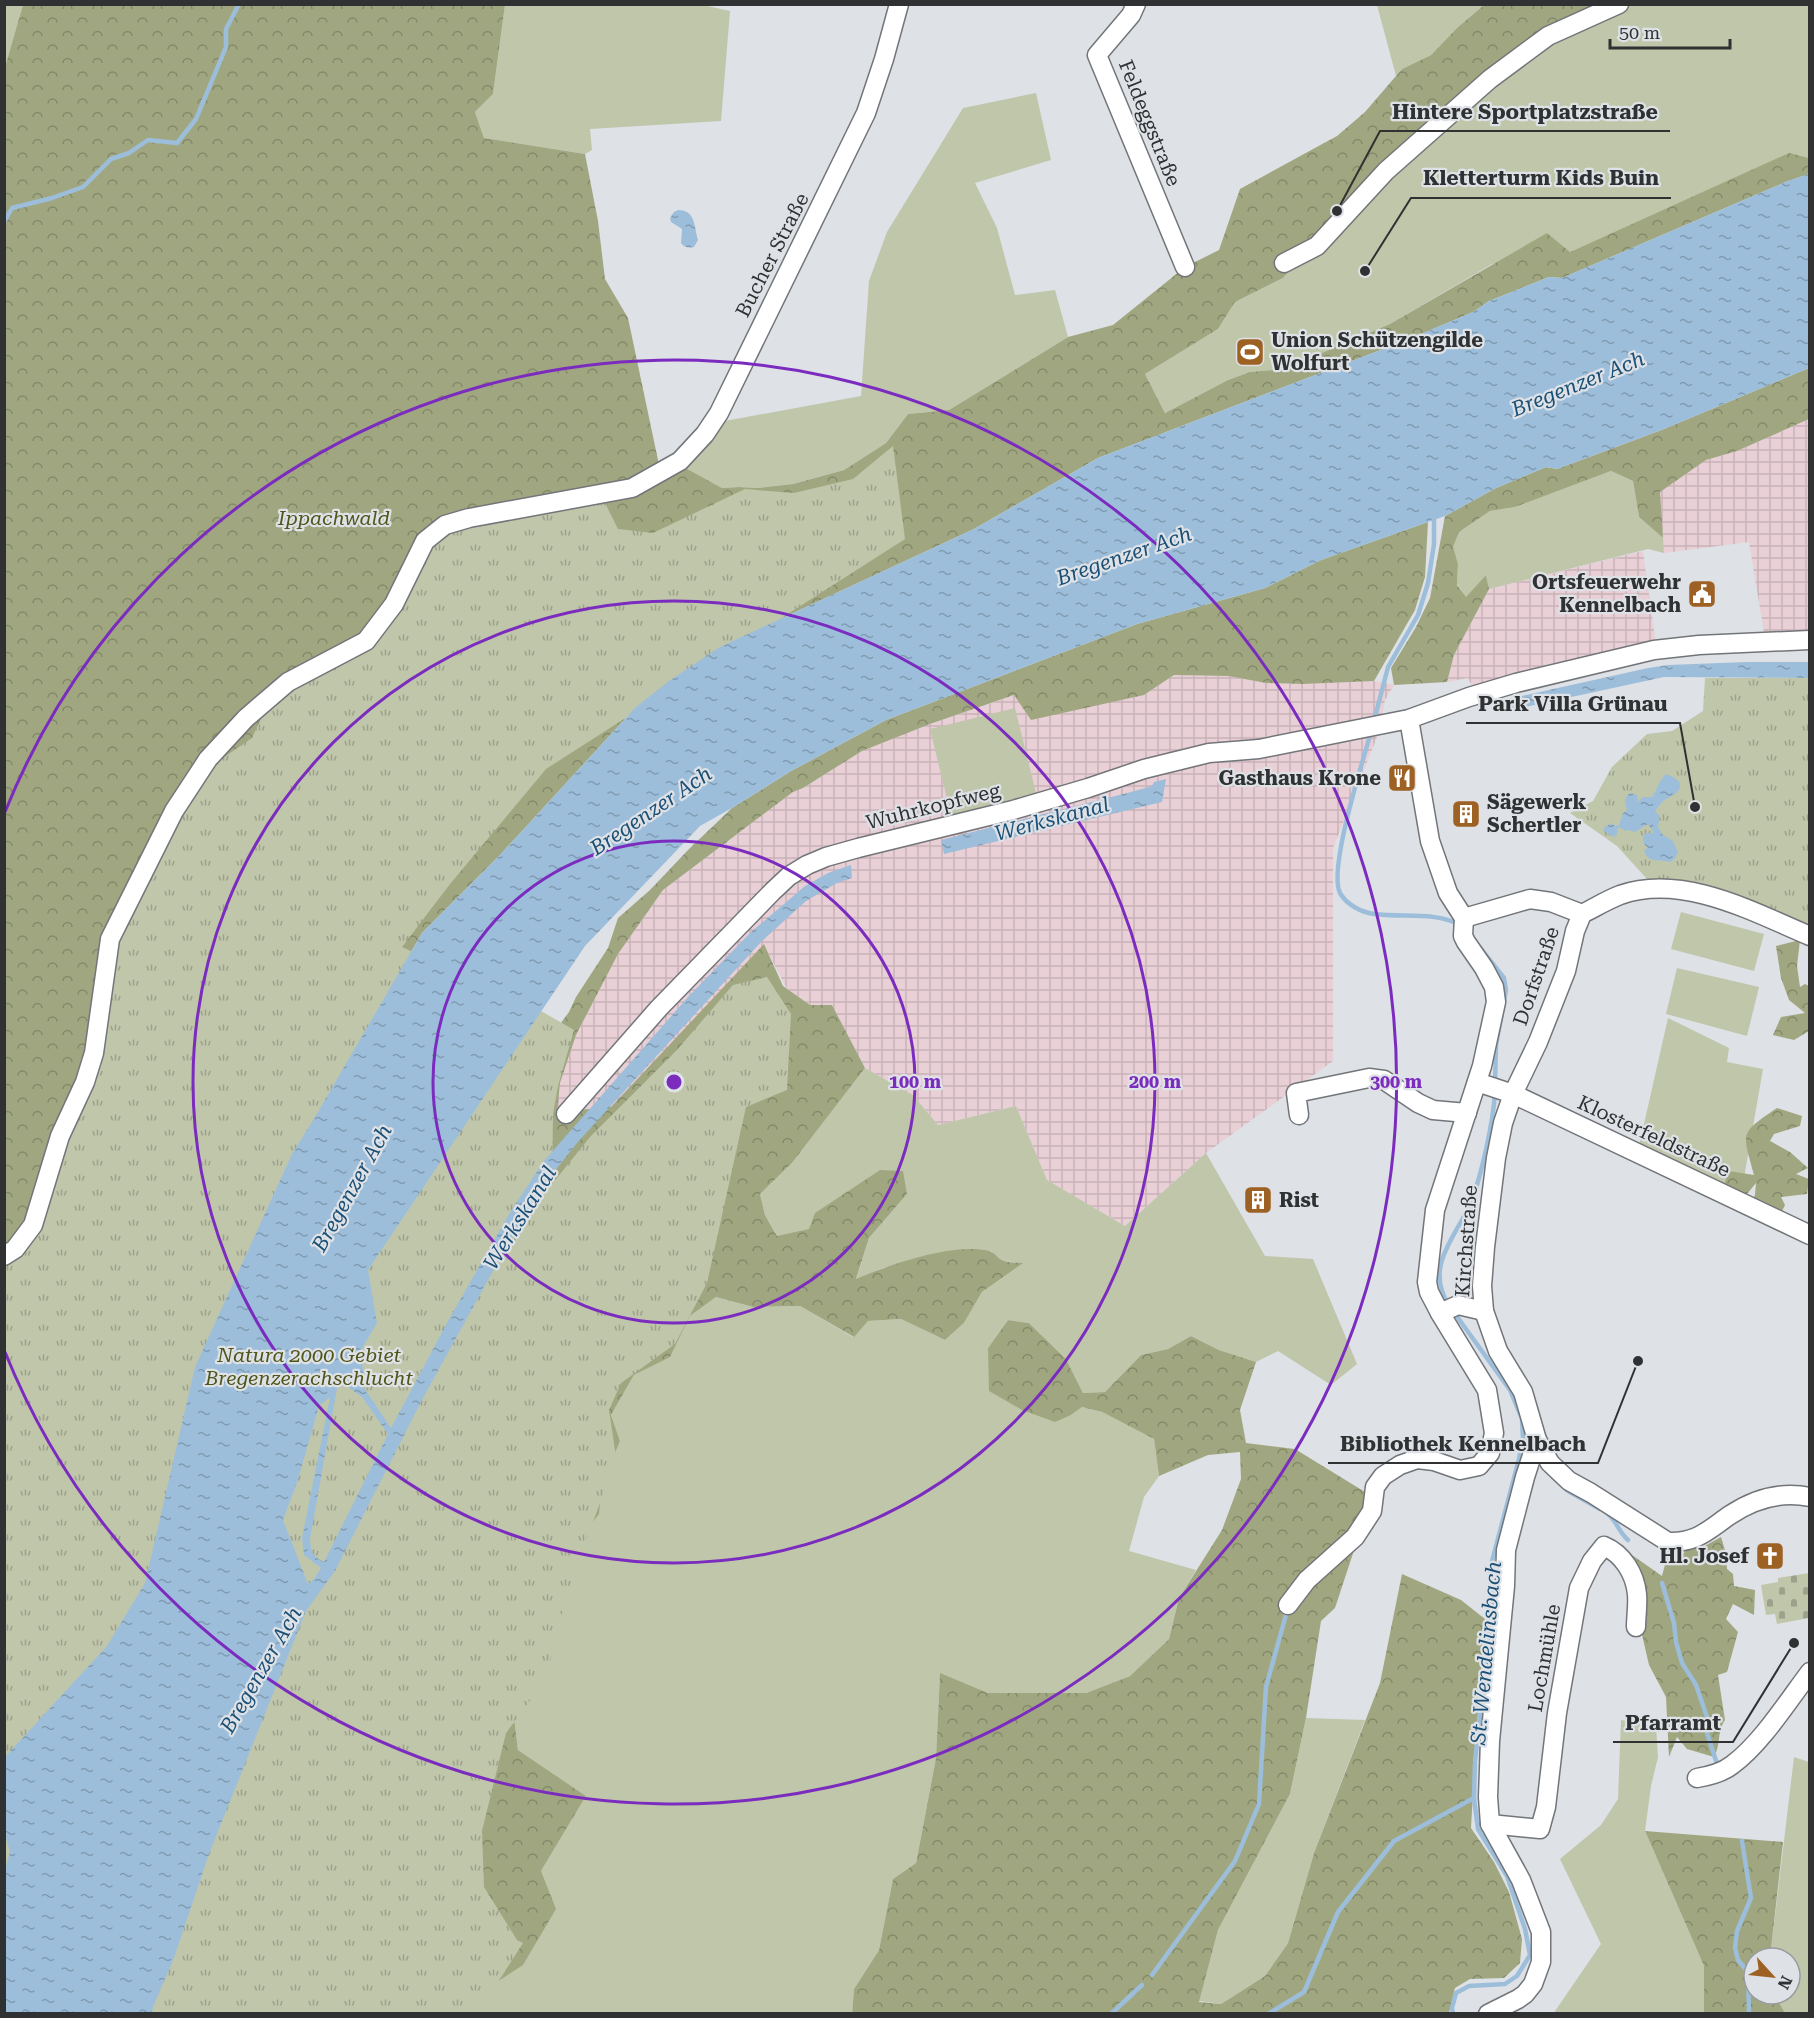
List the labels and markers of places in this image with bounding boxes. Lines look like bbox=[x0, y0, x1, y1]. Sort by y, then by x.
callout: Hintere Sportplatzstraße bbox=[1380, 92, 1670, 131]
callout: Kletterturm Kids Buin bbox=[1411, 159, 1671, 198]
place label: Union Schützengilde Wolfurt bbox=[1271, 328, 1483, 375]
sports icon: Union Schützengilde Wolfurt bbox=[1234, 336, 1266, 368]
place label: Ortsfeuerwehr Kennelbach bbox=[1532, 570, 1682, 617]
public building icon: Ortsfeuerwehr Kennelbach bbox=[1686, 578, 1718, 610]
callout: Park Villa Grünau bbox=[1466, 684, 1680, 723]
restaurant icon: Gasthaus Krone bbox=[1386, 762, 1418, 794]
place label: Gasthaus Krone bbox=[1219, 766, 1381, 790]
place label: Sägewerk Schertler bbox=[1487, 790, 1586, 837]
building icon: Sägewerk Schertler bbox=[1450, 798, 1482, 830]
centre of rings bbox=[664, 1072, 684, 1092]
building icon: Rist bbox=[1242, 1184, 1274, 1216]
place label: Rist bbox=[1279, 1188, 1319, 1212]
callout: Bibliothek Kennelbach bbox=[1328, 1424, 1598, 1463]
church icon: Hl. Josef bbox=[1754, 1540, 1786, 1572]
place label: Hl. Josef bbox=[1660, 1544, 1750, 1568]
callout: Pfarramt bbox=[1613, 1703, 1733, 1742]

